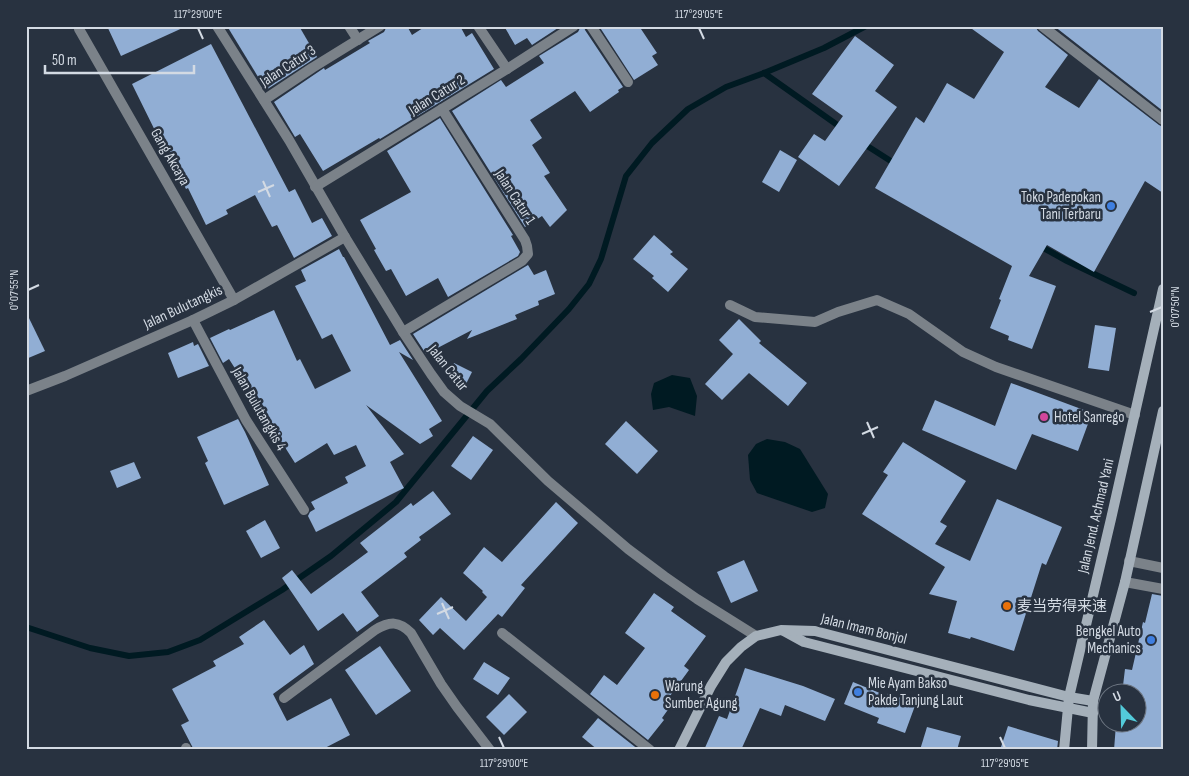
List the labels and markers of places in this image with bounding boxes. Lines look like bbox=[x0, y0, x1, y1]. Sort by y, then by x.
place label: Toko Padepokan Tani Terbaru bbox=[1021, 188, 1101, 224]
marker: Toko Padepokan Tani Terbaru bbox=[1105, 200, 1117, 212]
place label: Hotel Sanrego bbox=[1054, 408, 1124, 427]
marker: Hotel Sanrego bbox=[1038, 411, 1050, 423]
place label: 麦当劳得来速 bbox=[1017, 597, 1107, 616]
marker: 麦当劳得来速 bbox=[1001, 600, 1013, 612]
place label: Bengkel Auto Mechanics bbox=[1076, 622, 1141, 658]
marker: Bengkel Auto Mechanics bbox=[1145, 634, 1157, 646]
place label: Mie Ayam Bakso Pakde Tanjung Laut bbox=[868, 674, 964, 710]
place label: Warung Sumber Agung bbox=[665, 677, 738, 713]
marker: Mie Ayam Bakso Pakde Tanjung Laut bbox=[852, 686, 864, 698]
marker: Warung Sumber Agung bbox=[649, 689, 661, 701]

